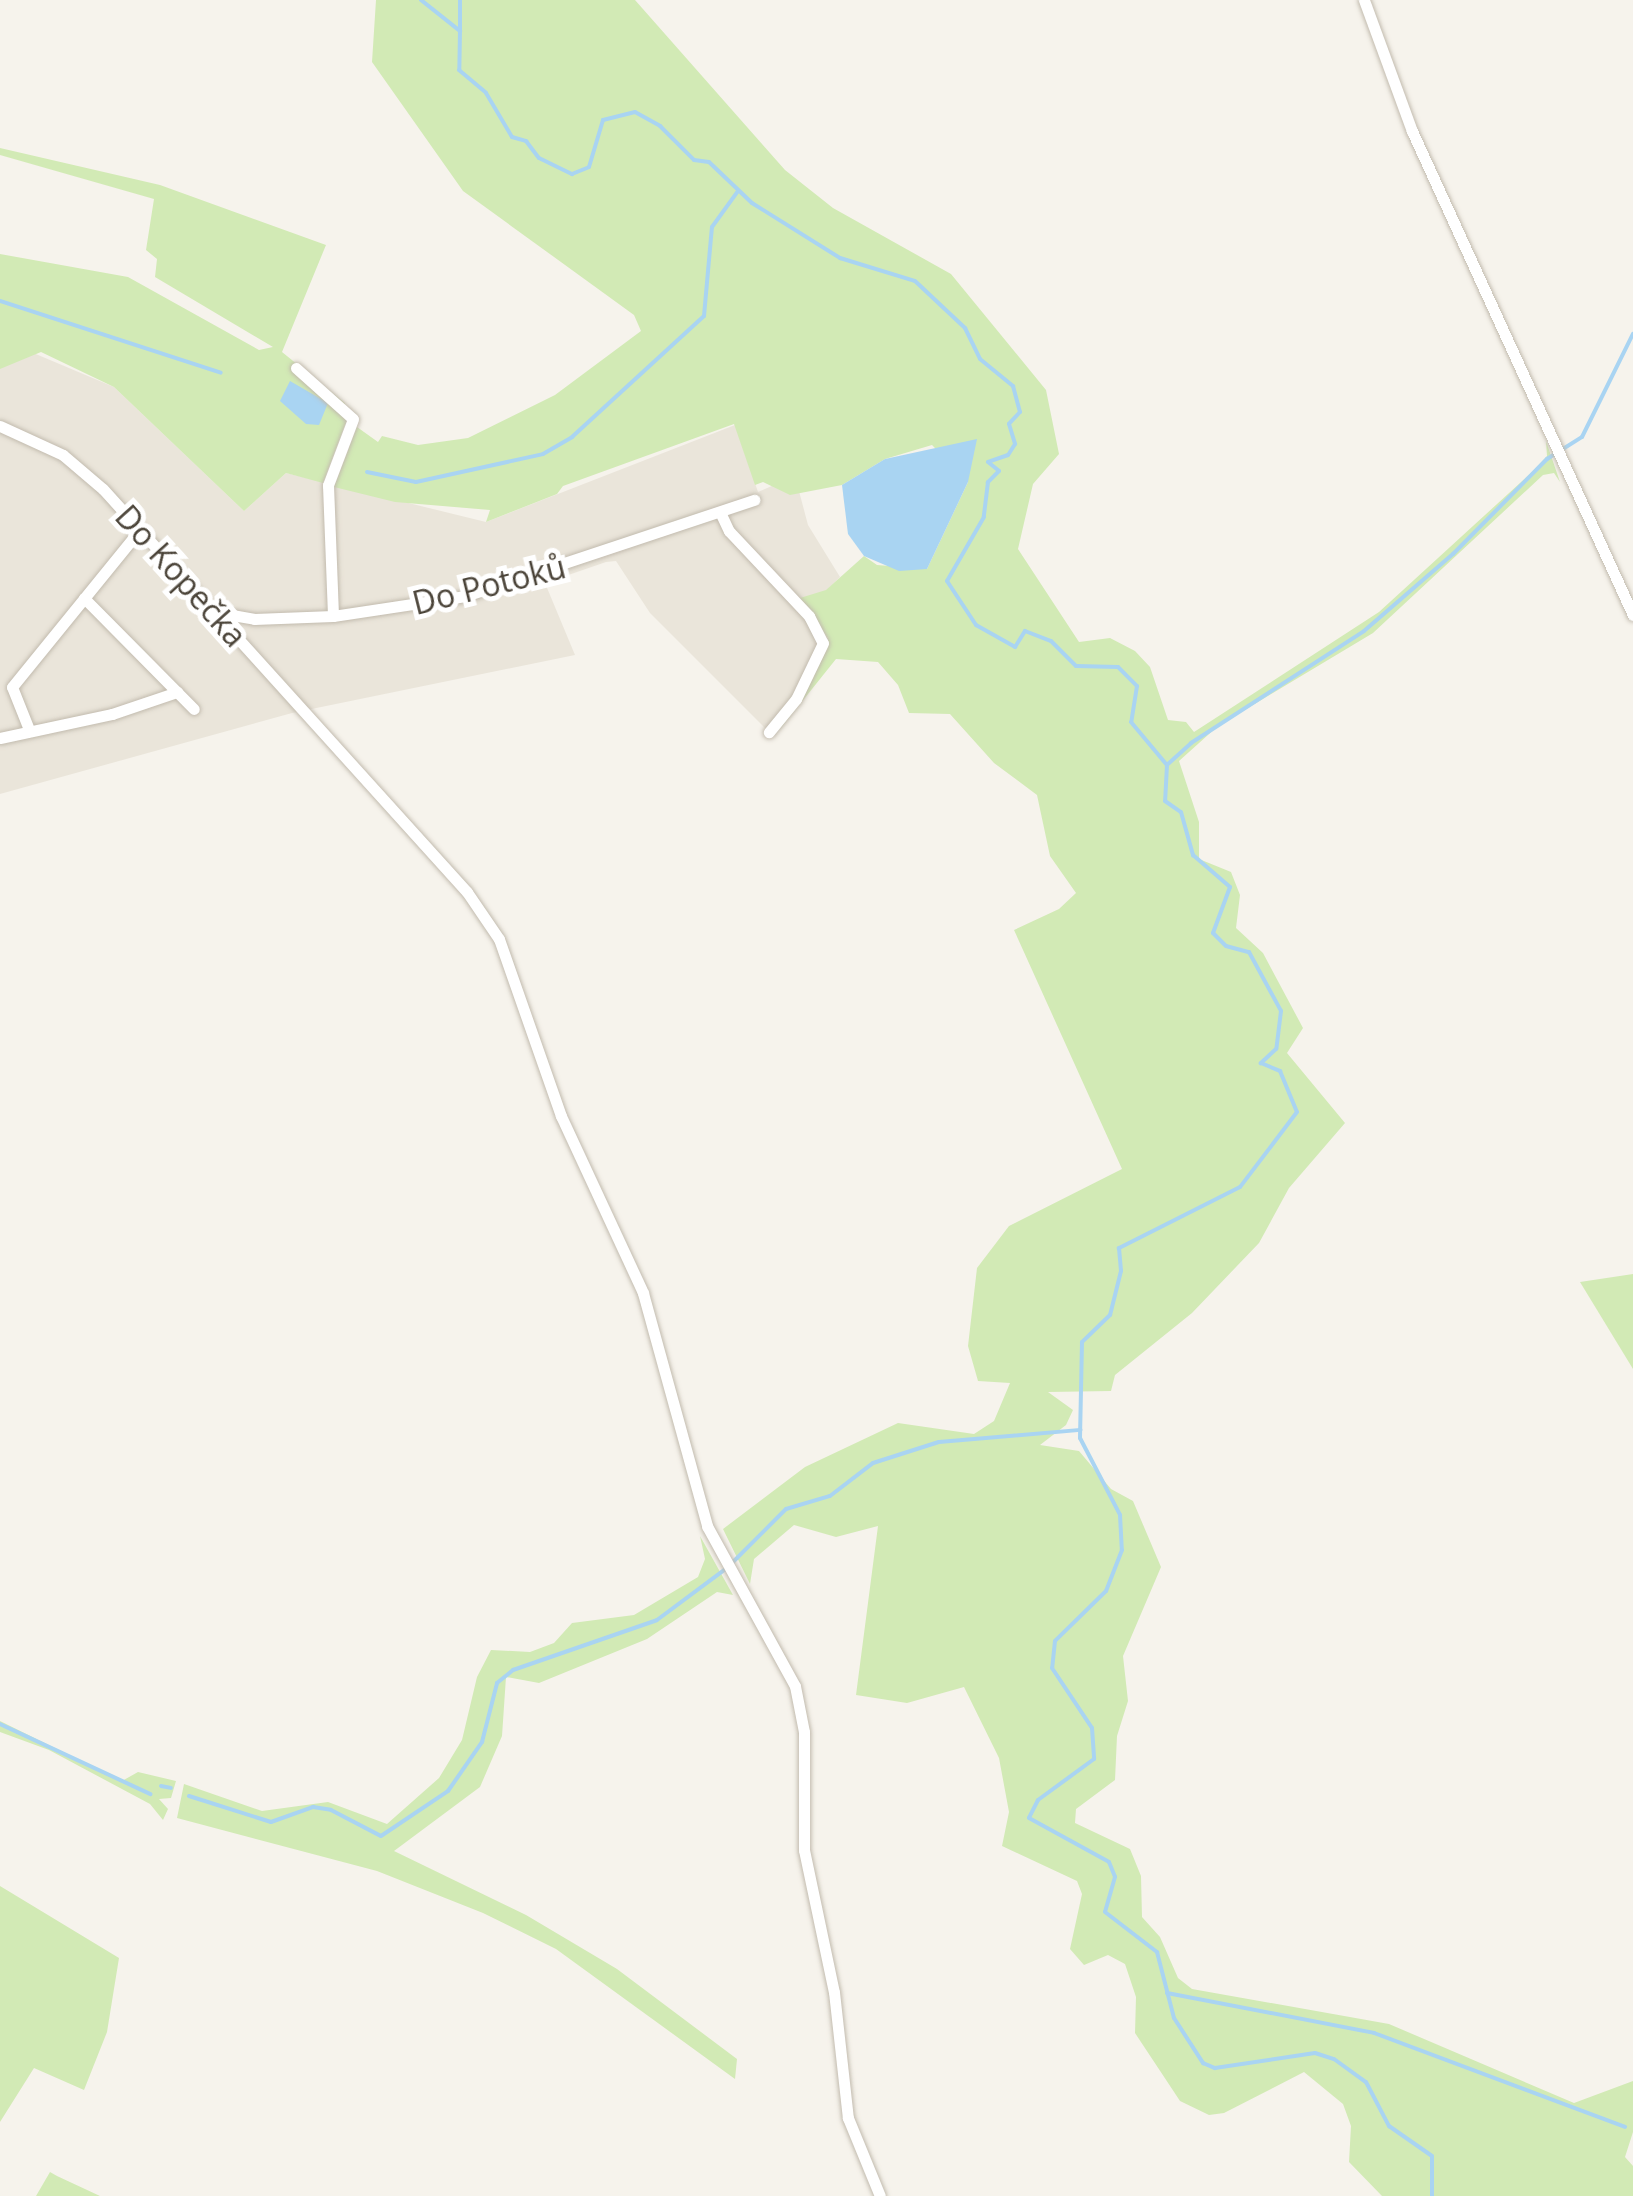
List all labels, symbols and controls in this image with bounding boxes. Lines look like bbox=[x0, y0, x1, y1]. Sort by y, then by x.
street label: Do Kopečka bbox=[107, 497, 255, 655]
street label: Do Potoků bbox=[408, 547, 570, 623]

